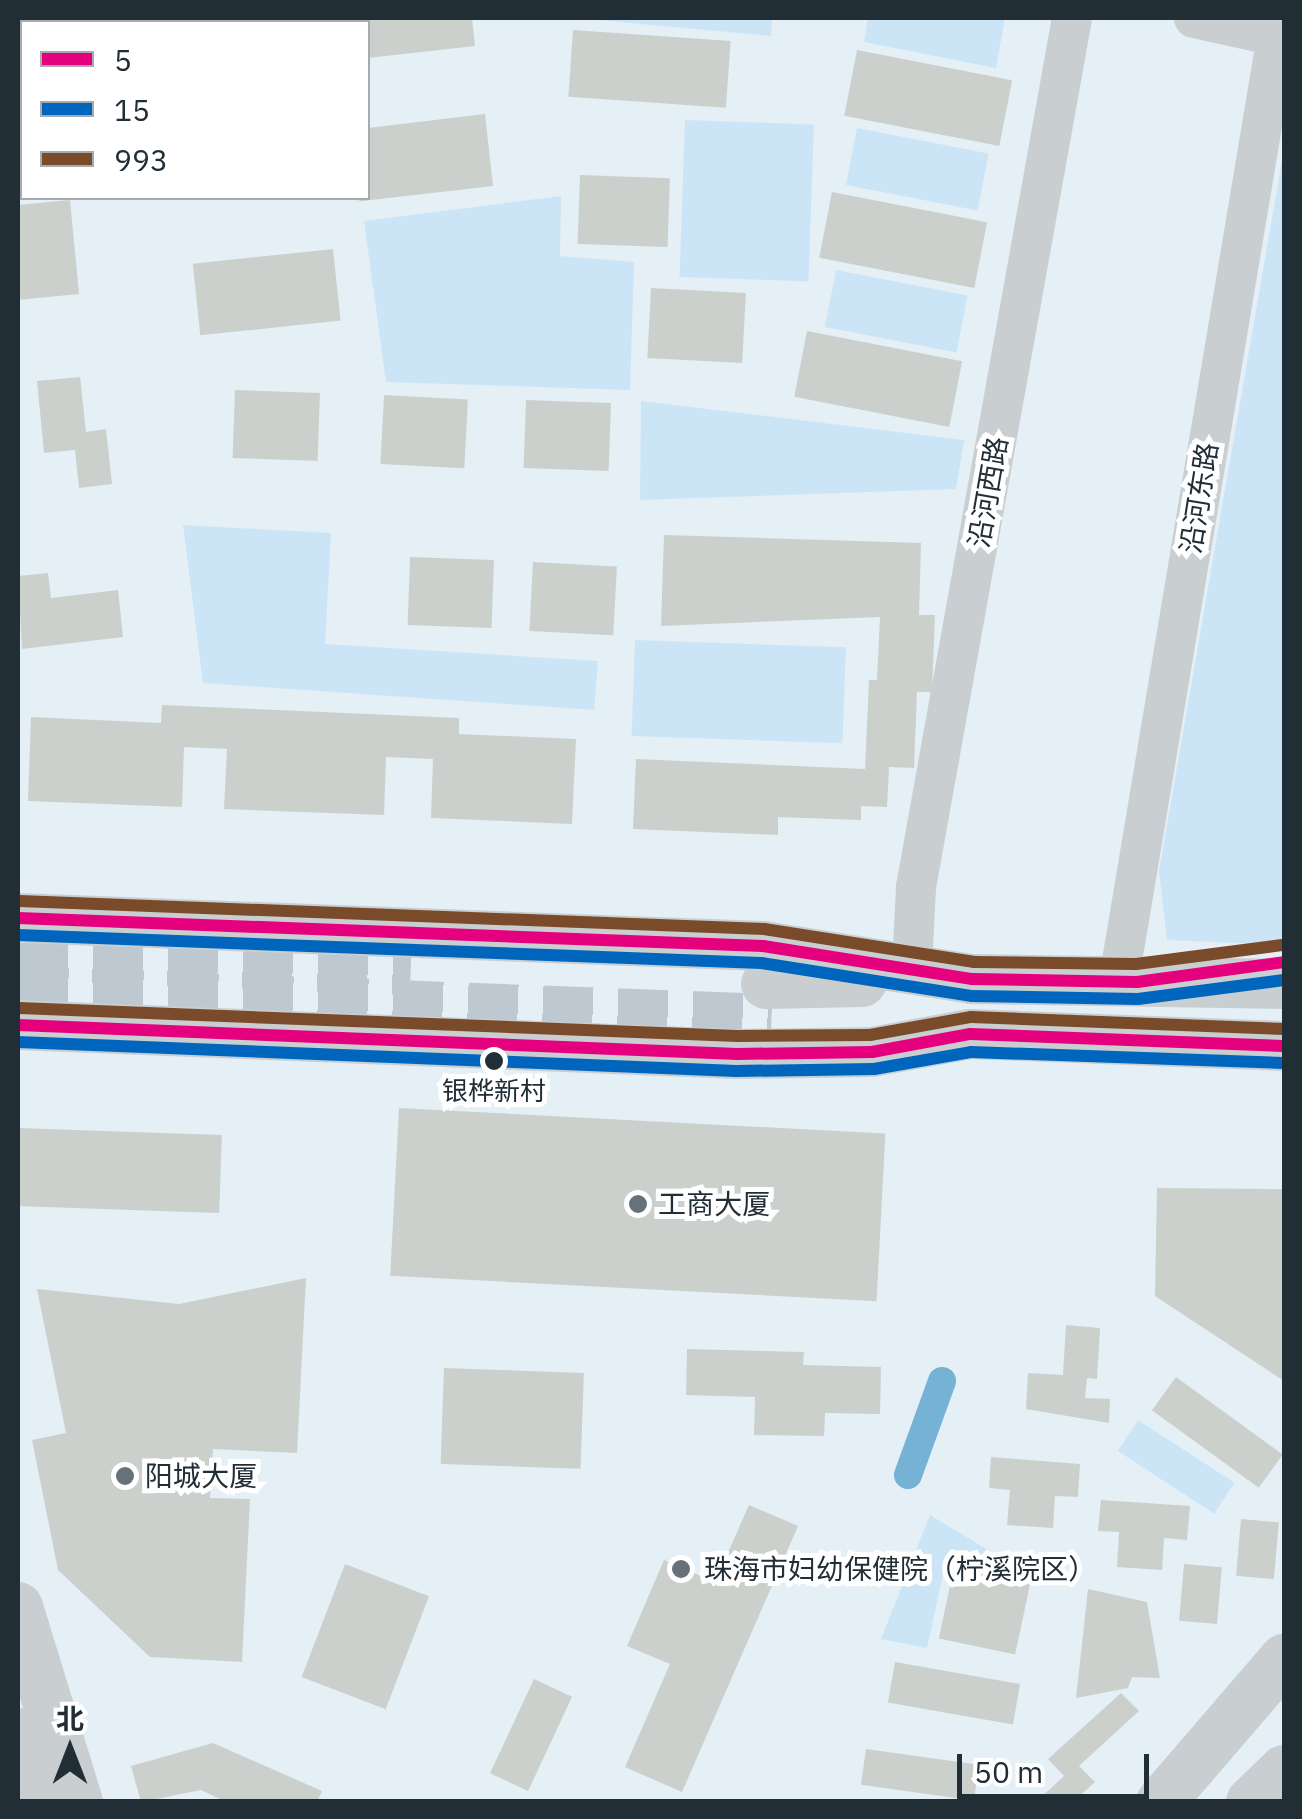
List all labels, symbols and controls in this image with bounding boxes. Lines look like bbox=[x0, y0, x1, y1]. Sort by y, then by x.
legend bbox=[20, 20, 370, 200]
text: 5 bbox=[114, 40, 132, 79]
text: 15 bbox=[114, 90, 150, 129]
text: 993 bbox=[114, 140, 168, 179]
street label: 沿河西路 bbox=[962, 434, 1014, 550]
street label: 沿河东路 bbox=[1174, 440, 1224, 556]
marker: 银桦新村 bbox=[484, 1051, 504, 1071]
place label: 银桦新村 bbox=[442, 1075, 546, 1107]
place label: 工商大厦 bbox=[658, 1187, 770, 1221]
marker: 工商大厦 bbox=[627, 1193, 649, 1215]
place label: 阳城大厦 bbox=[145, 1459, 257, 1493]
marker: 阳城大厦 bbox=[114, 1465, 136, 1487]
place label: 珠海市妇幼保健院（柠溪院区） bbox=[704, 1552, 1096, 1586]
marker: 珠海市妇幼保健院（柠溪院区） bbox=[668, 1556, 694, 1582]
north arrow bbox=[20, 1699, 120, 1799]
text: 北 bbox=[56, 1700, 84, 1737]
scale bar bbox=[962, 1734, 1154, 1796]
text: 50 m bbox=[974, 1752, 1043, 1791]

